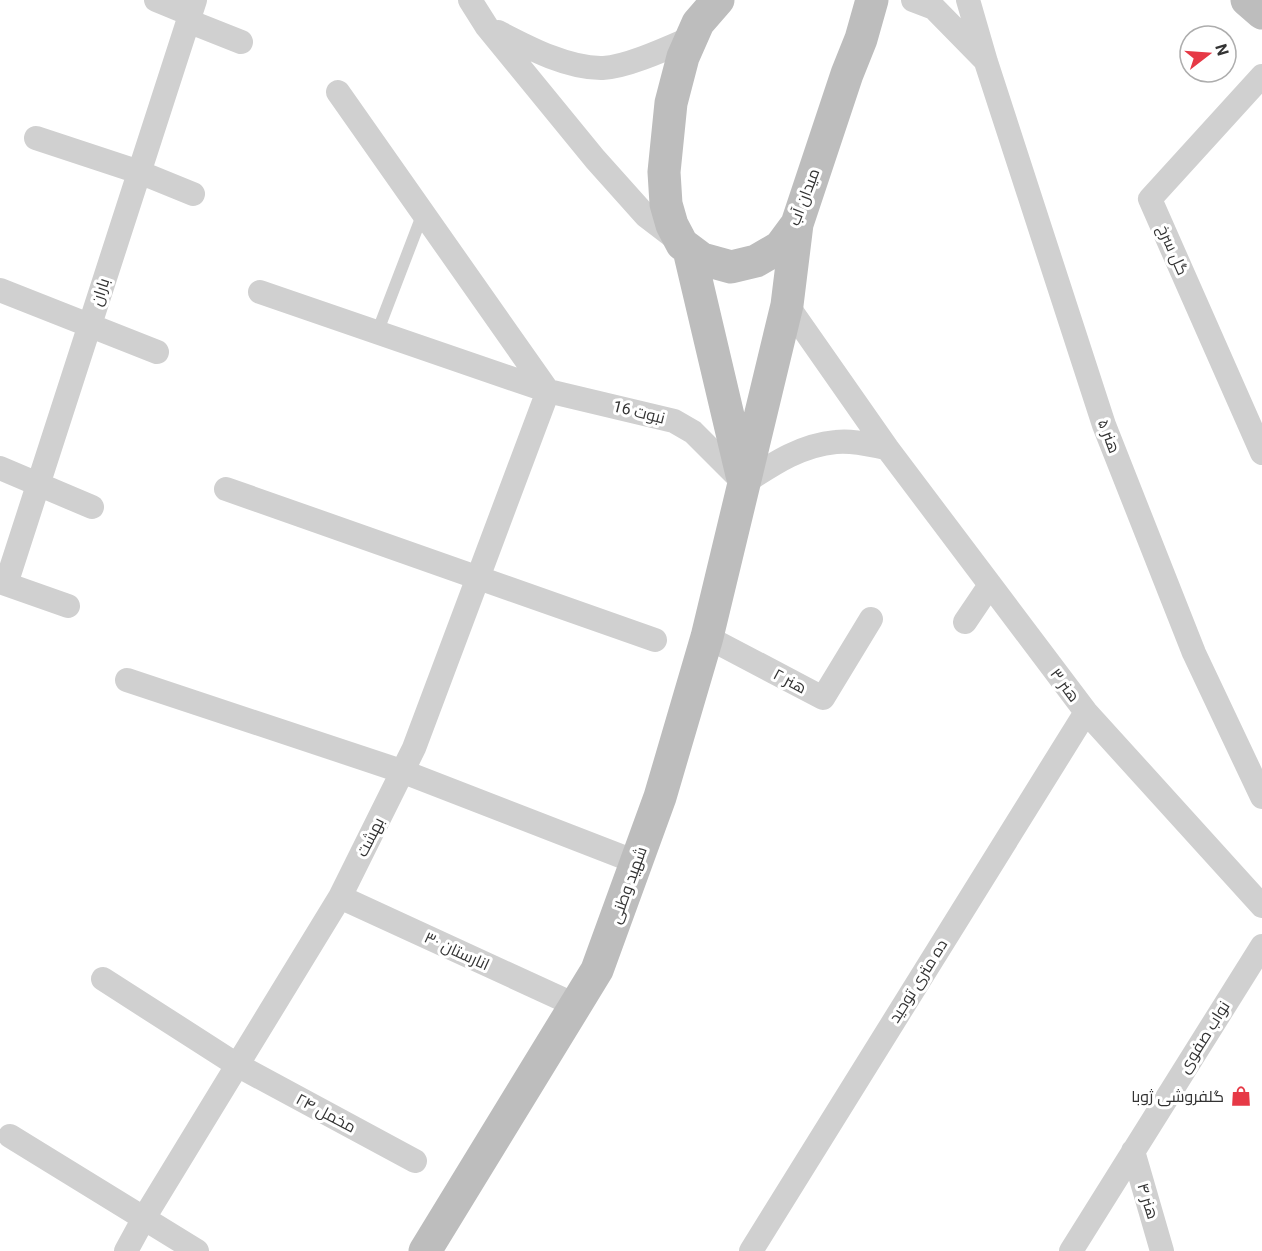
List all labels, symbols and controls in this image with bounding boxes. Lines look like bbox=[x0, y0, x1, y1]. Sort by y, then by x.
north arrow bbox=[1178, 24, 1238, 84]
text: N bbox=[1211, 42, 1233, 58]
street label: میدان آب bbox=[784, 166, 824, 229]
street label: گل سرخ bbox=[1152, 222, 1192, 279]
street label: باران bbox=[87, 276, 114, 309]
street label: نبوت 16 bbox=[611, 396, 667, 428]
street label: هنر ۵ bbox=[1094, 416, 1124, 456]
street label: هنر ۲ bbox=[770, 664, 810, 698]
street label: هنر ۳ bbox=[1046, 664, 1084, 706]
street label: بهشت bbox=[352, 814, 389, 860]
street label: شهید وطنی bbox=[605, 844, 652, 926]
street label: انارستان ۳۰ bbox=[421, 928, 493, 975]
street label: ده متری توحید bbox=[885, 936, 952, 1027]
street label: نواب صفوی bbox=[1174, 997, 1234, 1077]
shop icon: گلفروشی ژوبا bbox=[1229, 1084, 1253, 1108]
place label: گلفروشی ژوبا bbox=[1131, 1087, 1224, 1107]
street label: مخمل ۲۴ bbox=[292, 1089, 359, 1138]
street label: هنر ۴ bbox=[1134, 1181, 1162, 1221]

